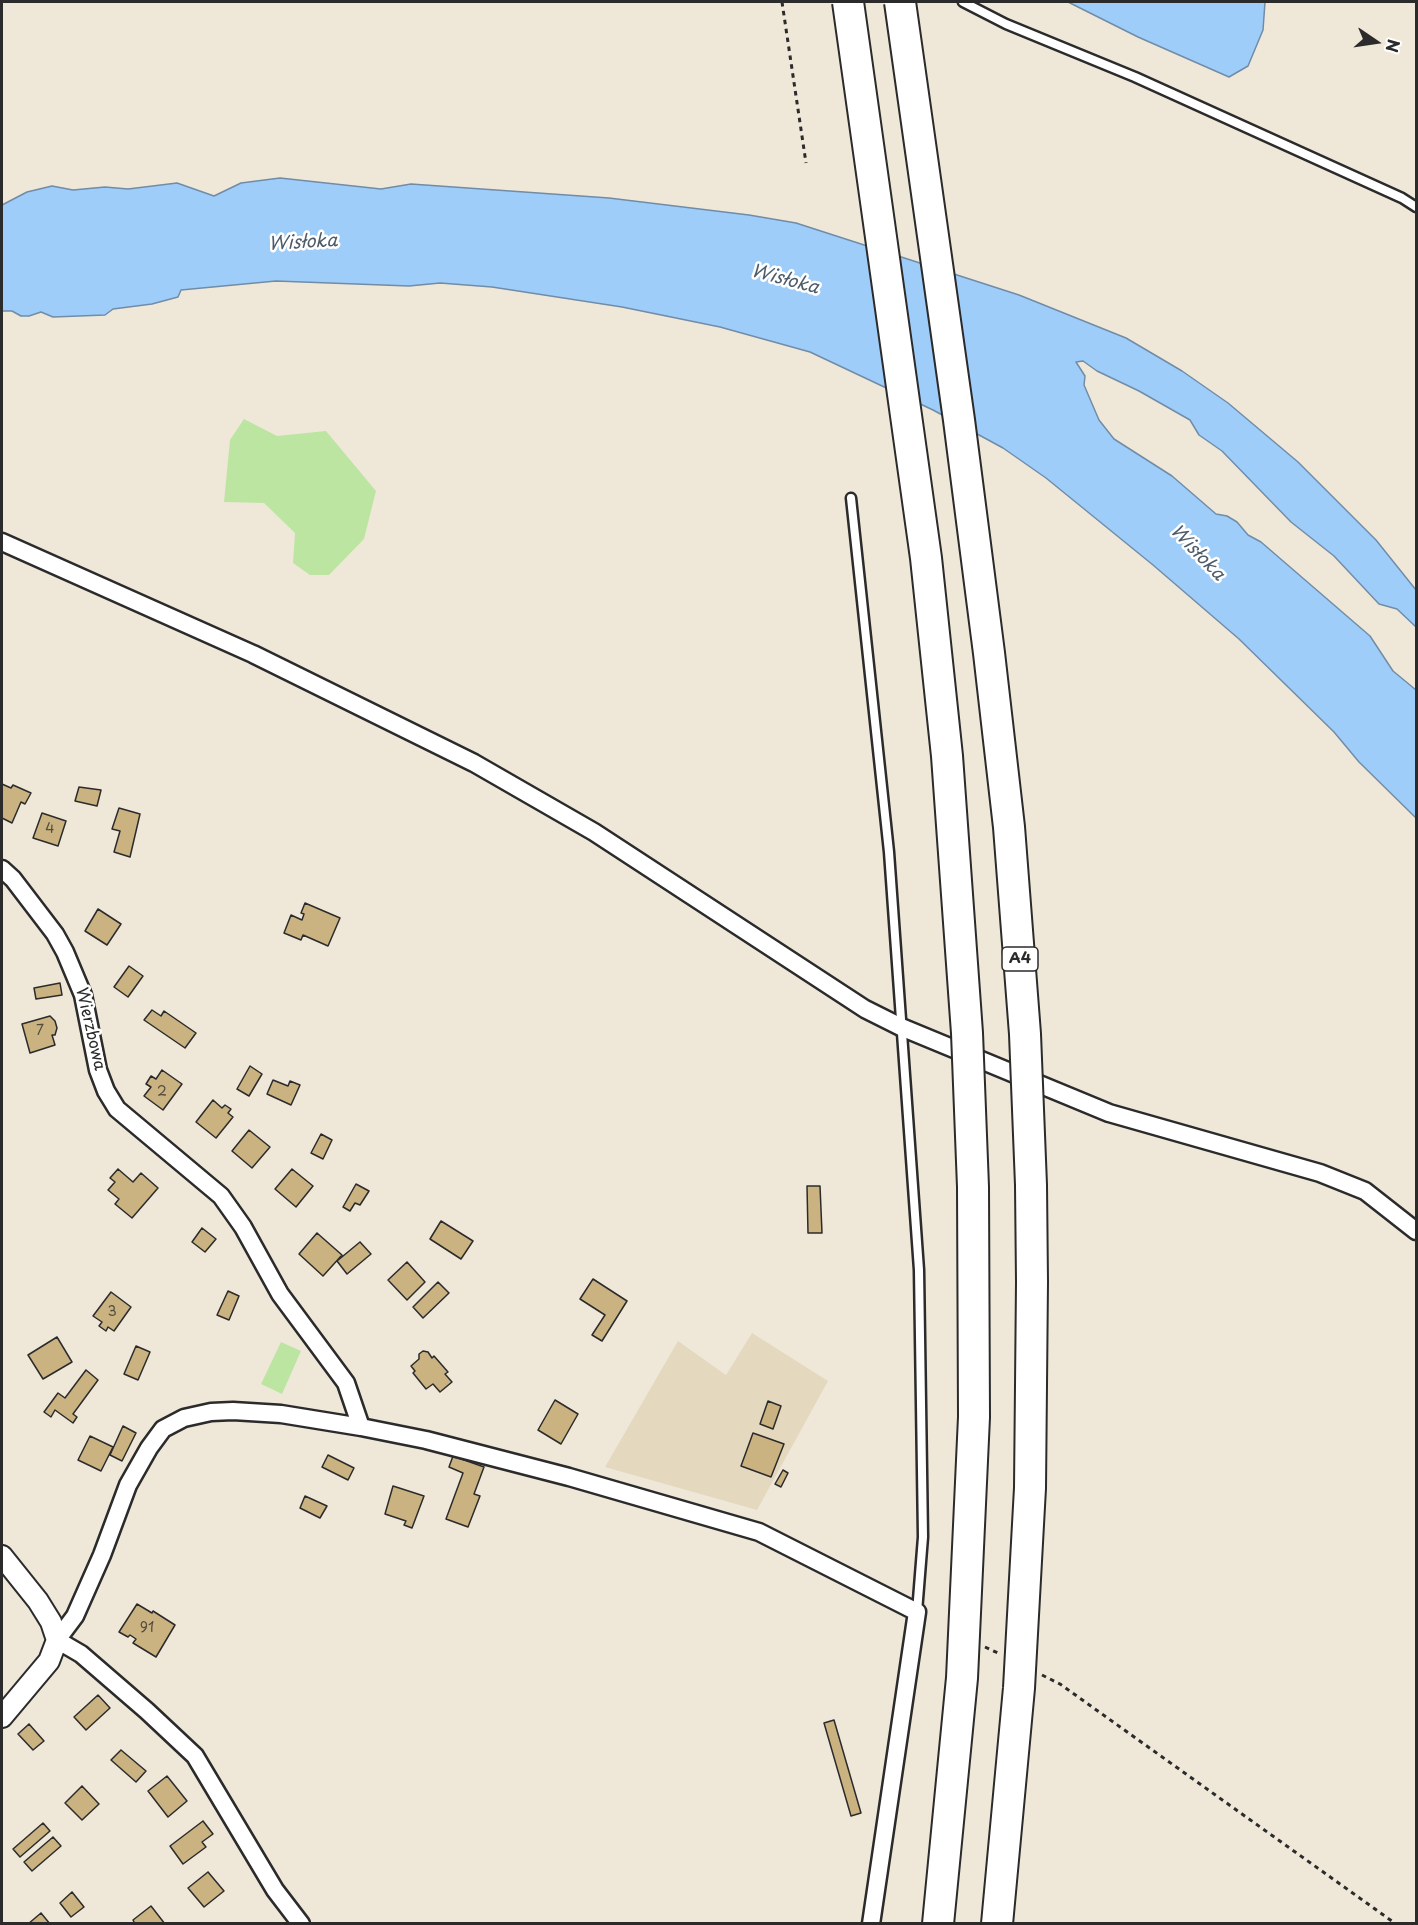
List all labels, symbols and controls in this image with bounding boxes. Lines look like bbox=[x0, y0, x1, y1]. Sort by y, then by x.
north arrow bbox=[1346, 12, 1406, 72]
text: N bbox=[1380, 37, 1407, 55]
water label: Wisłoka bbox=[268, 230, 338, 256]
water label: Wisłoka bbox=[749, 261, 821, 299]
water label: Wisłoka bbox=[1165, 521, 1229, 585]
house number: 4 bbox=[45, 821, 55, 837]
road number: A4 bbox=[1002, 947, 1038, 971]
street label: Wierzbowa bbox=[71, 986, 109, 1072]
house number: 7 bbox=[36, 1023, 44, 1039]
house number: 2 bbox=[157, 1084, 167, 1100]
house number: 3 bbox=[107, 1304, 117, 1320]
house number: 91 bbox=[140, 1620, 154, 1636]

